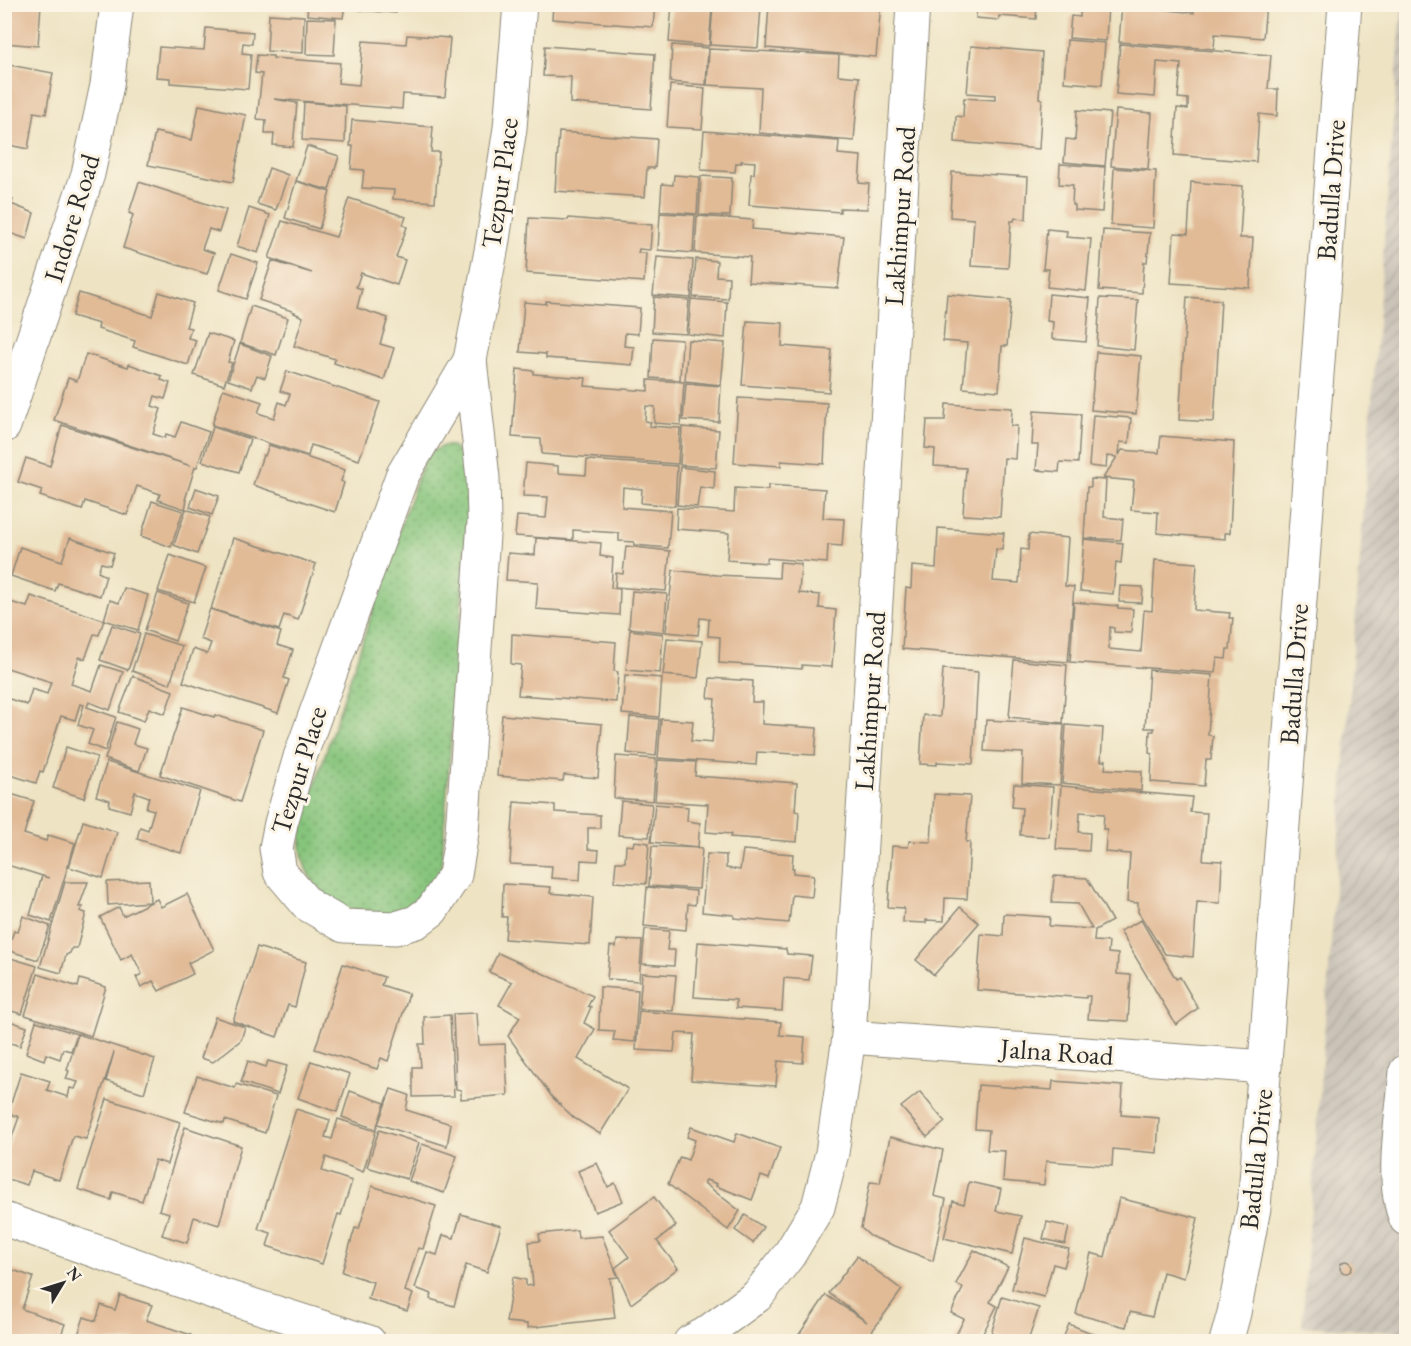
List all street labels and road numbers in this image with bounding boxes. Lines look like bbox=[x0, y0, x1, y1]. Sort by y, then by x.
street label: Tezpur Place bbox=[473, 115, 526, 251]
street label: Badulla Drive bbox=[1308, 118, 1353, 262]
street label: Lakhimpur Road bbox=[876, 125, 923, 307]
street label: Indore Road bbox=[36, 149, 108, 286]
street label: Badulla Drive bbox=[1271, 602, 1316, 746]
street label: Lakhimpur Road bbox=[846, 610, 893, 792]
street label: Tezpur Place bbox=[263, 702, 335, 838]
street label: Jalna Road bbox=[997, 1030, 1115, 1073]
street label: Badulla Drive bbox=[1231, 1087, 1280, 1231]

